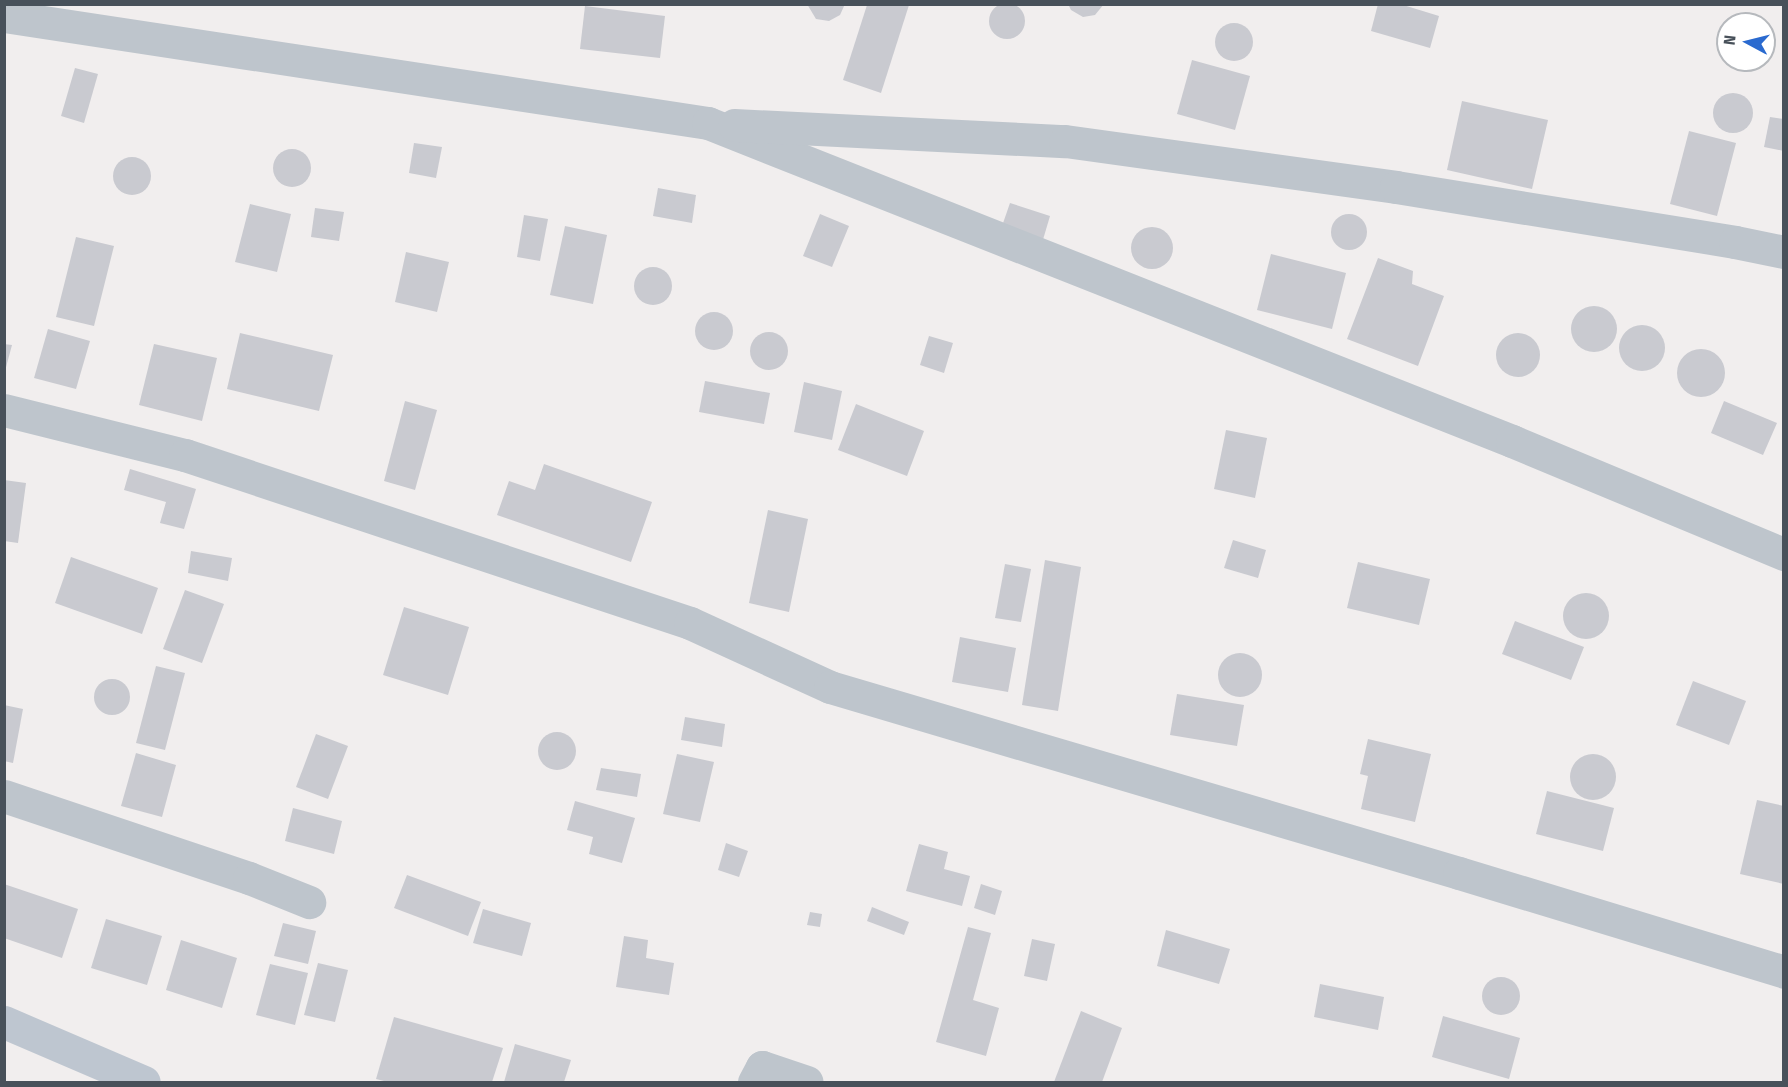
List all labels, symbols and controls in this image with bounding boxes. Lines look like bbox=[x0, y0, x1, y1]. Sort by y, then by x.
north arrow bbox=[1716, 12, 1776, 72]
text: N bbox=[1720, 34, 1740, 46]

